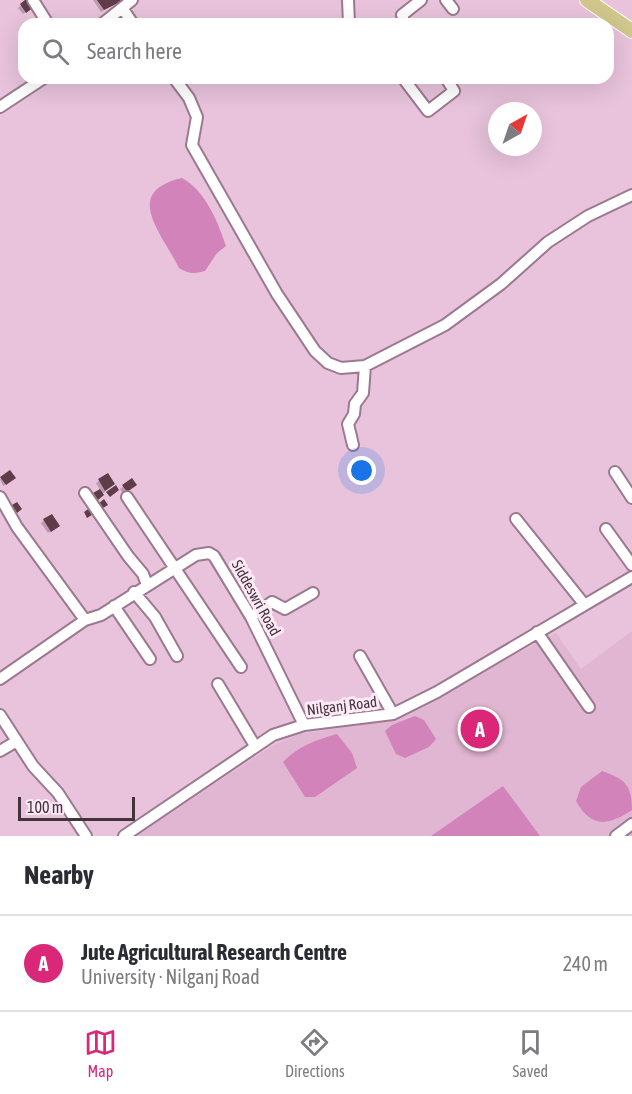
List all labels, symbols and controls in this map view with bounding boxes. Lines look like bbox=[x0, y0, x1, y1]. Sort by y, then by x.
search box bbox=[18, 18, 614, 84]
icon: search bbox=[39, 35, 72, 68]
text: Search here bbox=[87, 38, 182, 64]
north arrow bbox=[488, 102, 542, 156]
your location bbox=[347, 456, 376, 485]
street label: Siddeswri Road bbox=[229, 557, 284, 638]
street label: Nilganj Road bbox=[306, 693, 378, 718]
pin: A bbox=[460, 706, 500, 752]
scale bar bbox=[18, 794, 135, 822]
text: 100 m bbox=[27, 798, 63, 816]
text: Nearby bbox=[24, 860, 94, 890]
text: Jute Agricultural Research Centre bbox=[81, 939, 347, 965]
text: A bbox=[39, 952, 48, 975]
text: 240 m bbox=[563, 952, 608, 975]
text: University · Nilganj Road bbox=[81, 965, 260, 988]
tab: Map bbox=[84, 1026, 117, 1080]
tab: Directions bbox=[285, 1026, 345, 1080]
tab: Saved bbox=[513, 1026, 548, 1080]

